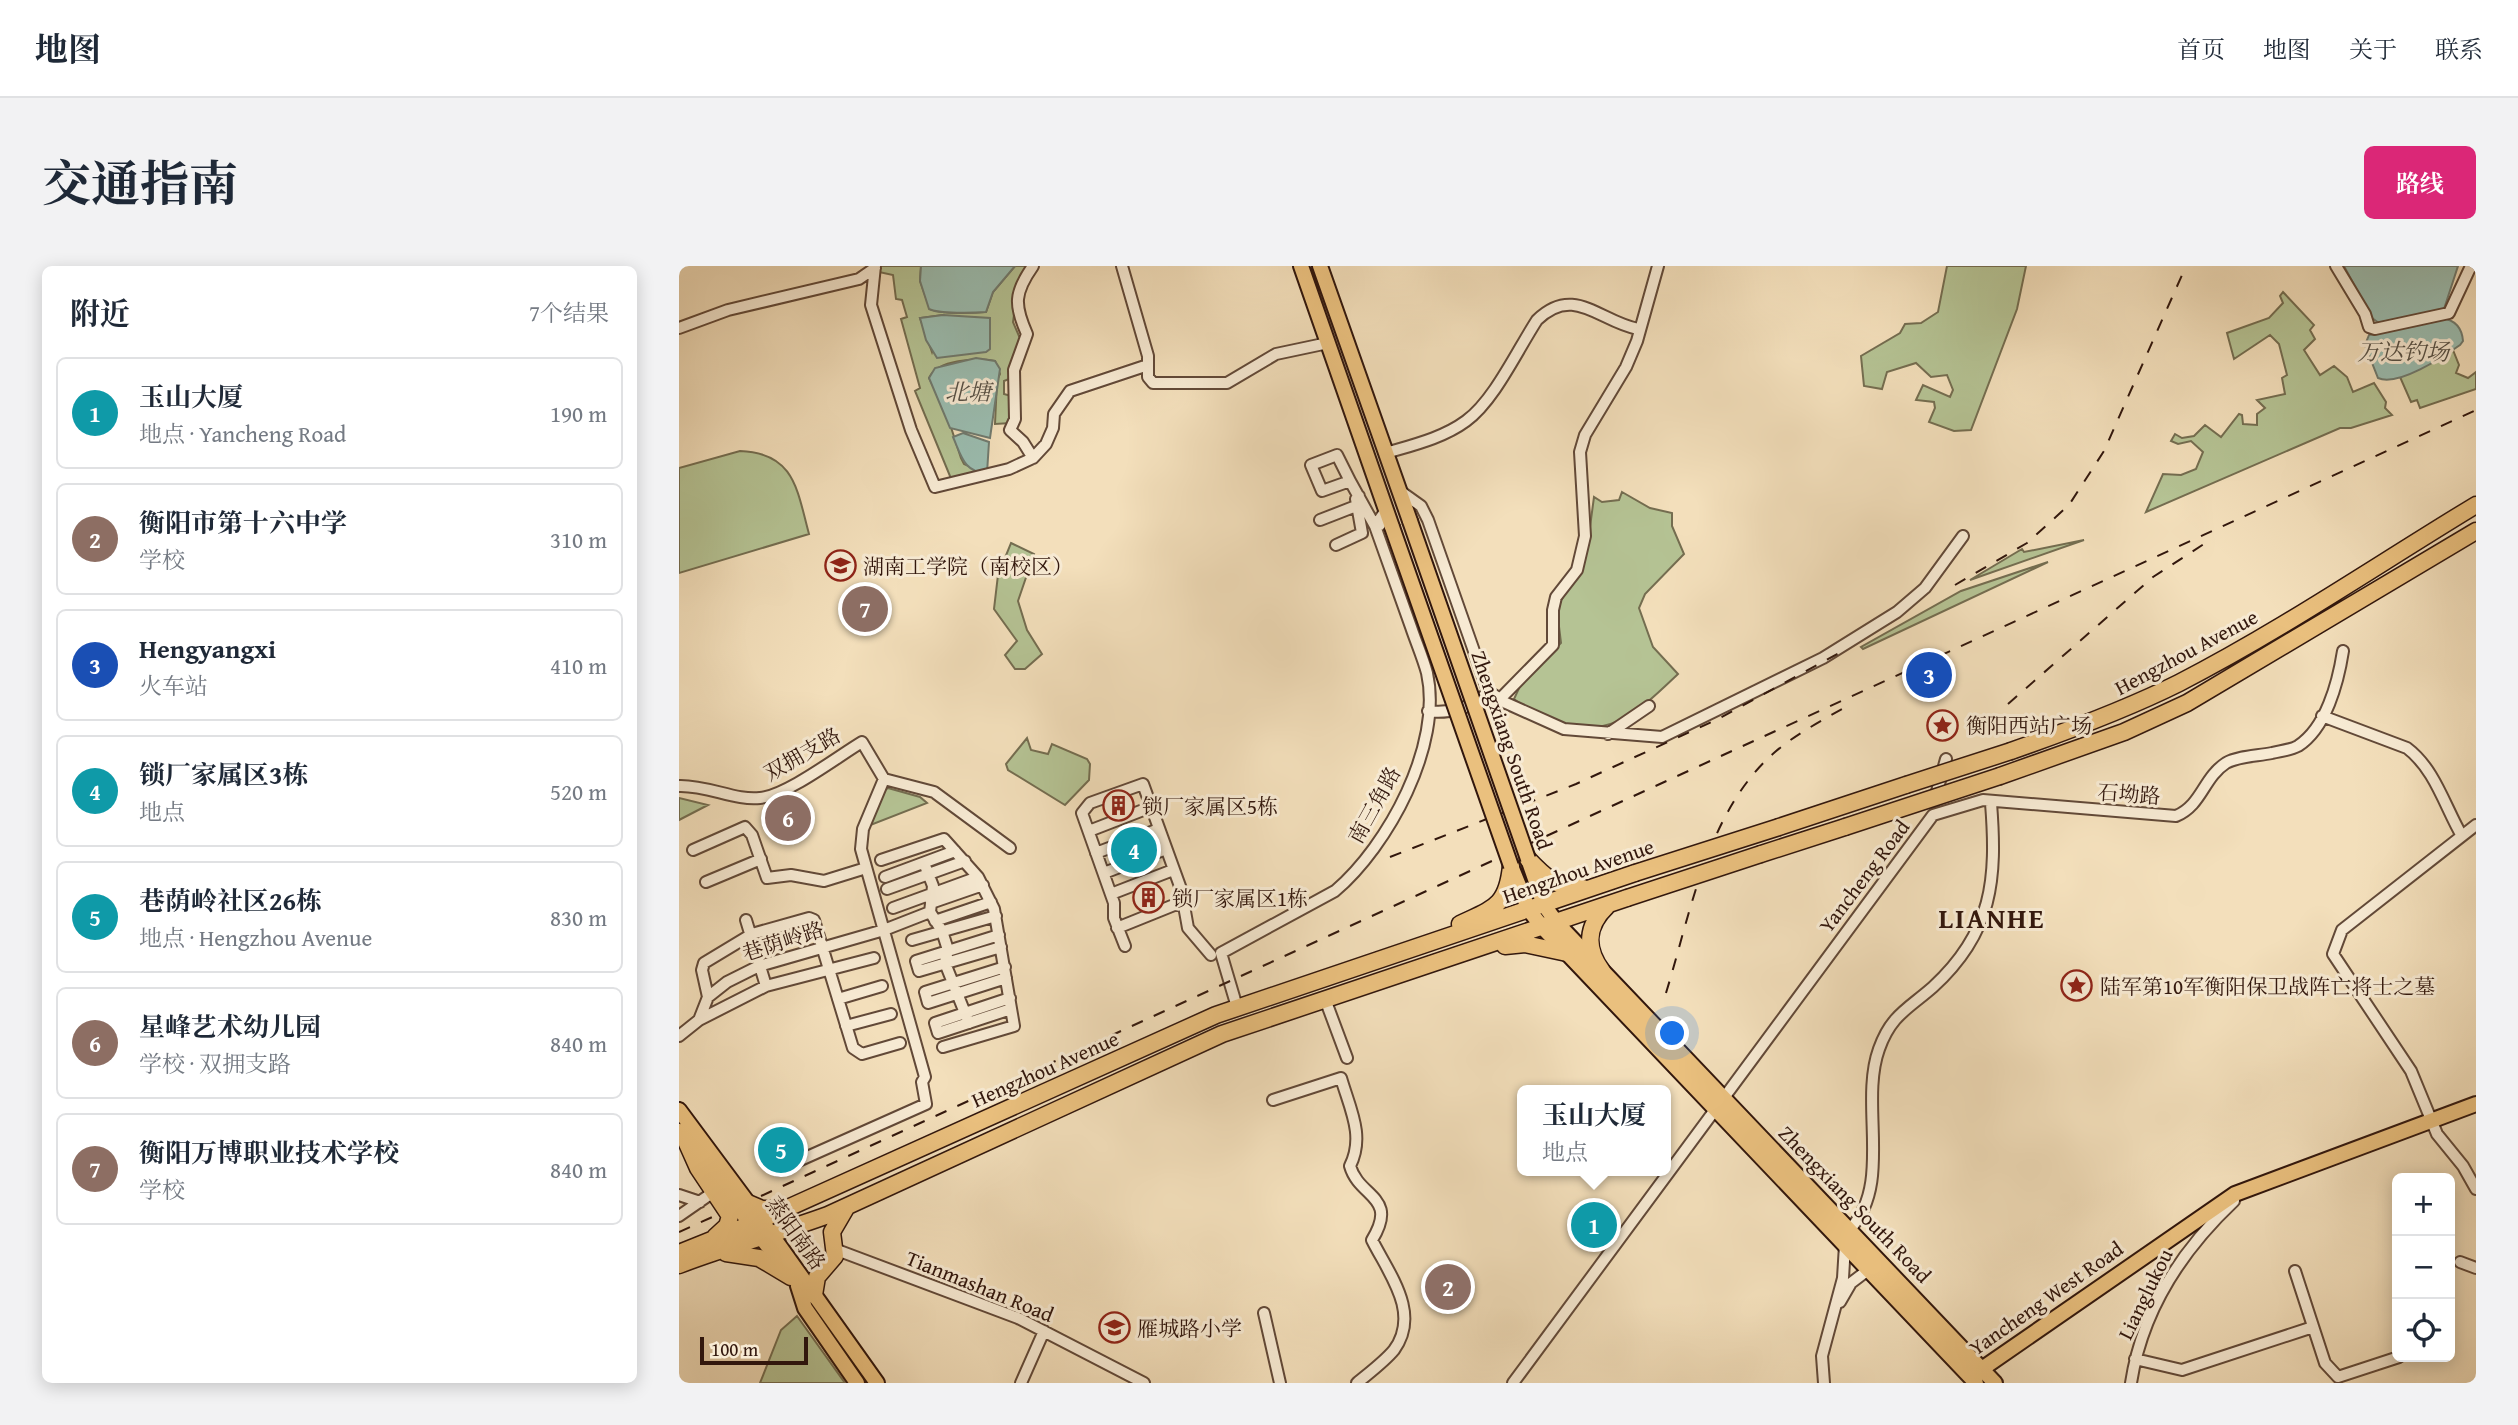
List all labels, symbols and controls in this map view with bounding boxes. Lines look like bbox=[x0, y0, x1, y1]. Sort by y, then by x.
text: 地图 bbox=[35, 25, 101, 73]
text: 首页 bbox=[2177, 32, 2225, 67]
text: 地图 bbox=[2263, 32, 2311, 67]
text: 关于 bbox=[2349, 32, 2397, 67]
text: 联系 bbox=[2435, 32, 2483, 67]
button: 路线 bbox=[2364, 146, 2476, 219]
text: 交通指南 bbox=[42, 147, 238, 219]
text: 附近 bbox=[70, 291, 130, 335]
text: 7个结果 bbox=[529, 296, 609, 329]
water label: 万达钓场 bbox=[2357, 335, 2451, 368]
water label: 北塘 bbox=[945, 375, 995, 408]
text: 玉山大厦 bbox=[139, 377, 243, 416]
text: 1 bbox=[89, 397, 101, 430]
text: 190 m bbox=[550, 397, 607, 430]
text: 地点 · Yancheng Road bbox=[139, 417, 346, 450]
text: 衡阳市第十六中学 bbox=[139, 503, 347, 542]
text: 2 bbox=[89, 523, 101, 556]
text: 310 m bbox=[550, 523, 607, 556]
text: 学校 bbox=[139, 543, 185, 576]
school or university icon: 湖南工学院（南校区） bbox=[823, 549, 857, 583]
place label: 湖南工学院（南校区） bbox=[863, 551, 1073, 582]
pin: 7 bbox=[842, 583, 888, 635]
street label: Hengzhou Avenue bbox=[2109, 601, 2263, 703]
text: Hengyangxi bbox=[139, 629, 276, 668]
street label: Zhengxiang South Road bbox=[1463, 646, 1561, 854]
text: 3 bbox=[89, 649, 101, 682]
text: 410 m bbox=[550, 649, 607, 682]
pin: 3 bbox=[1906, 649, 1952, 701]
text: 火车站 bbox=[139, 669, 208, 702]
place icon: 衡阳西站广场 bbox=[1926, 708, 1960, 742]
place label: 衡阳西站广场 bbox=[1966, 710, 2092, 741]
street label: 双拥支路 bbox=[758, 720, 846, 788]
text: 锁厂家属区3栋 bbox=[139, 755, 308, 794]
street label: 南三角路 bbox=[1340, 761, 1408, 849]
text: 4 bbox=[89, 775, 101, 808]
text: 520 m bbox=[550, 775, 607, 808]
street label: 石坳路 bbox=[2096, 776, 2162, 812]
building icon: 锁厂家属区5栋 bbox=[1102, 789, 1136, 823]
place label: 锁厂家属区5栋 bbox=[1142, 791, 1278, 822]
pin: 6 bbox=[765, 792, 811, 844]
text: 地点 bbox=[139, 795, 185, 828]
street label: Yancheng Road bbox=[1811, 812, 1917, 939]
pin: 4 bbox=[1111, 824, 1157, 876]
street label: Hengzhou Avenue bbox=[1498, 831, 1658, 911]
text: 巷荫岭社区26栋 bbox=[139, 881, 322, 920]
building icon: 锁厂家属区1栋 bbox=[1132, 881, 1166, 915]
place label: 锁厂家属区1栋 bbox=[1172, 883, 1308, 914]
district label: LIANHE bbox=[1939, 897, 2046, 938]
text: 5 bbox=[89, 901, 101, 934]
text: 830 m bbox=[550, 901, 607, 934]
street label: 巷荫岭路 bbox=[738, 913, 828, 969]
text: 地点 · Hengzhou Avenue bbox=[139, 921, 372, 954]
place icon: 陆军第10军衡阳保卫战阵亡将士之墓 bbox=[2060, 969, 2094, 1003]
place label: 陆军第10军衡阳保卫战阵亡将士之墓 bbox=[2100, 971, 2435, 1002]
text: 星峰艺术幼儿园 bbox=[139, 1007, 321, 1046]
your location bbox=[1655, 1016, 1689, 1050]
street label: Hengzhou Avenue bbox=[966, 1023, 1124, 1115]
text: 6 bbox=[89, 1027, 101, 1060]
text: 840 m bbox=[550, 1027, 607, 1060]
text: 学校 · 双拥支路 bbox=[139, 1047, 291, 1080]
popup bbox=[1517, 1085, 1671, 1176]
text: 玉山大厦 bbox=[1542, 1095, 1646, 1134]
street label: Zhengxiang South Road bbox=[1771, 1118, 1939, 1290]
pin: 5 bbox=[758, 1124, 804, 1176]
text: 衡阳万博职业技术学校 bbox=[139, 1133, 399, 1172]
text: 地点 bbox=[1542, 1135, 1588, 1168]
text: 7 bbox=[89, 1153, 101, 1186]
text: 840 m bbox=[550, 1153, 607, 1186]
text: 学校 bbox=[139, 1173, 185, 1206]
map controls bbox=[2392, 1173, 2455, 1362]
button: + bbox=[2392, 1173, 2455, 1236]
street label: 蒸阳南路 bbox=[759, 1190, 833, 1276]
pin: 1 bbox=[1571, 1199, 1617, 1251]
street label: Yancheng West Road bbox=[1963, 1233, 2130, 1363]
button: − bbox=[2392, 1236, 2455, 1299]
street label: Tianmashan Road bbox=[901, 1242, 1059, 1330]
street label: Lianglukou bbox=[2110, 1243, 2181, 1345]
pin: 2 bbox=[1425, 1261, 1471, 1313]
button: locate bbox=[2392, 1299, 2455, 1362]
school or university icon: 雁城路小学 bbox=[1097, 1311, 1131, 1345]
place label: 雁城路小学 bbox=[1137, 1313, 1242, 1344]
scale bar bbox=[700, 1334, 809, 1366]
text: 100 m bbox=[711, 1335, 758, 1363]

